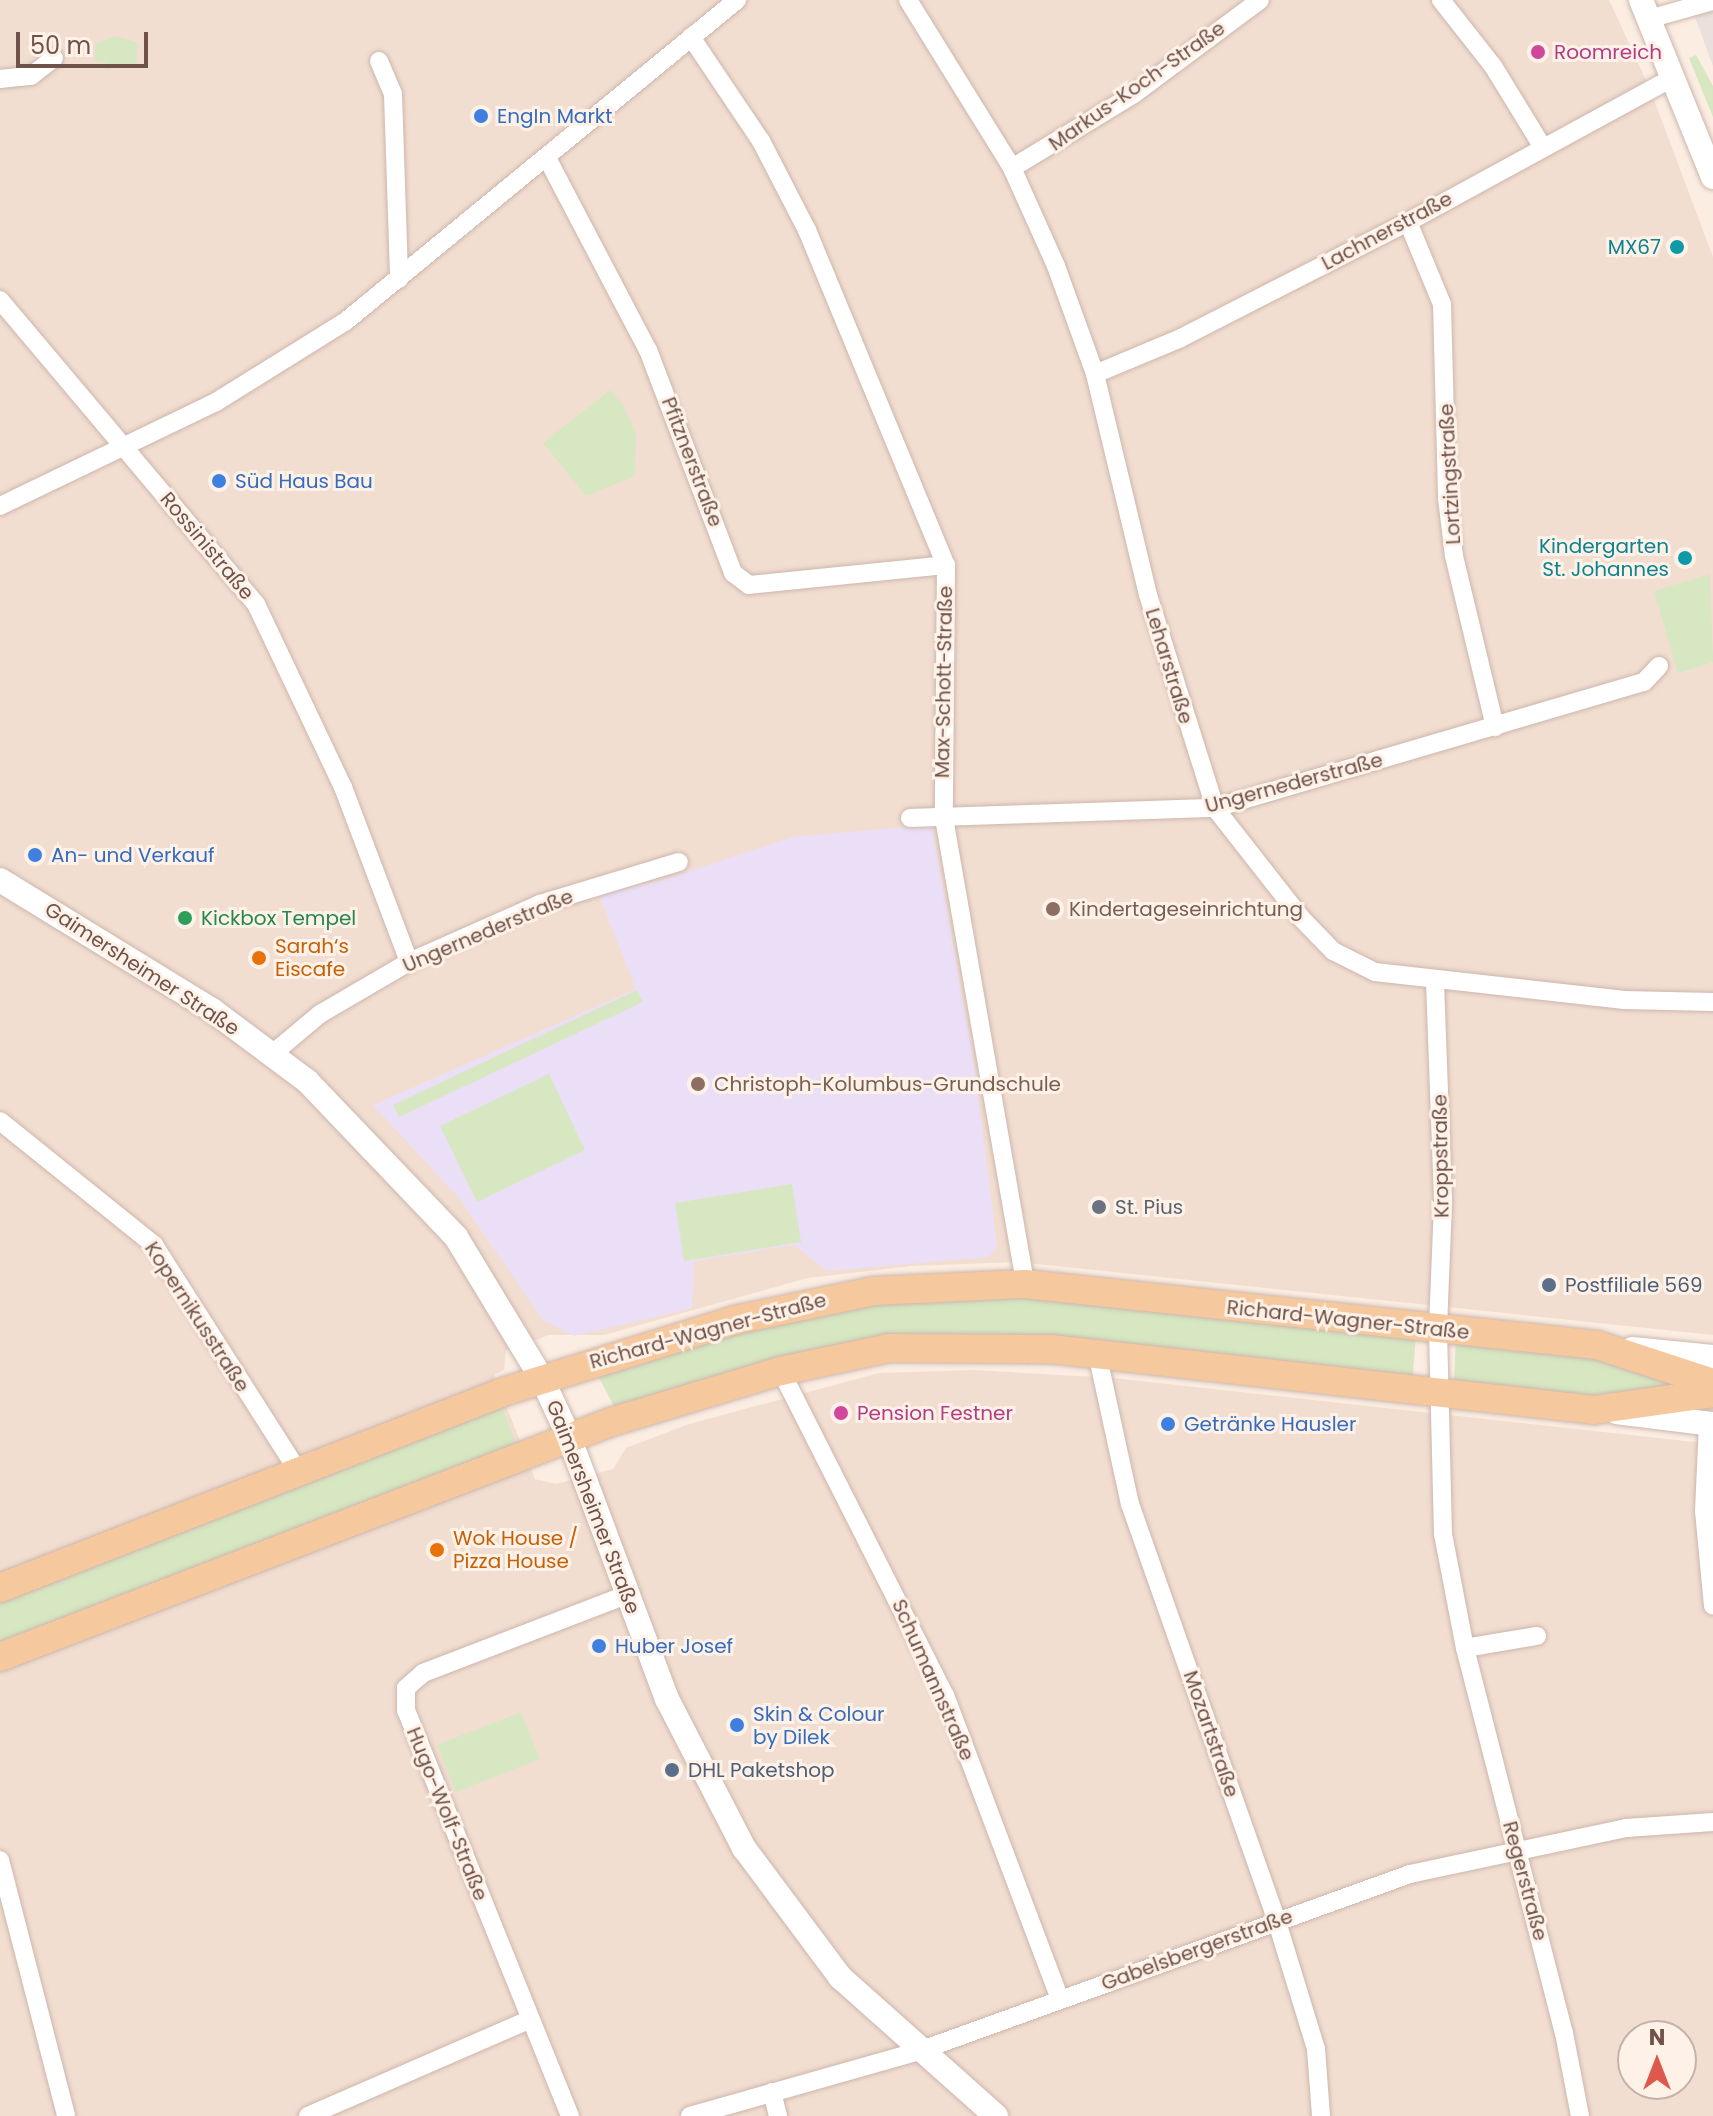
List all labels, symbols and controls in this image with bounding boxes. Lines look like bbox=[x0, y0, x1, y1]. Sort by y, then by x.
scale bar bbox=[20, 16, 152, 66]
street label: Markus-Koch-Straße bbox=[1044, 16, 1230, 156]
text: 50 m bbox=[30, 29, 91, 62]
place label: Roomreich bbox=[1554, 40, 1662, 64]
marker: Roomreich bbox=[1529, 43, 1547, 61]
place label: EngIn Markt bbox=[497, 104, 612, 128]
marker: EngIn Markt bbox=[472, 107, 490, 125]
street label: Lachnerstraße bbox=[1318, 186, 1456, 276]
place label: MX67 bbox=[1608, 235, 1661, 259]
marker: MX67 bbox=[1668, 238, 1686, 256]
street label: Pfitznerstraße bbox=[656, 394, 728, 530]
street label: Lortzingstraße bbox=[1434, 403, 1466, 545]
place label: Süd Haus Bau bbox=[235, 469, 373, 493]
marker: Süd Haus Bau bbox=[210, 472, 228, 490]
street label: Rossinistraße bbox=[155, 487, 259, 605]
place label: Kindergarten St. Johannes bbox=[1539, 534, 1669, 581]
marker: Kindergarten St. Johannes bbox=[1676, 549, 1694, 567]
street label: Max-Schott-Straße bbox=[930, 586, 958, 778]
street label: Leharstraße bbox=[1140, 605, 1198, 727]
street label: Ungernederstraße bbox=[1203, 748, 1385, 818]
place label: An- und Verkauf bbox=[51, 843, 215, 867]
marker: An- und Verkauf bbox=[26, 846, 44, 864]
street label: Ungernederstraße bbox=[399, 884, 577, 978]
street label: Gaimersheimer Straße bbox=[40, 897, 244, 1041]
place label: Kindertageseinrichtung bbox=[1069, 897, 1303, 921]
marker: Kindertageseinrichtung bbox=[1044, 900, 1062, 918]
place label: Kickbox Tempel bbox=[201, 906, 356, 930]
marker: Kickbox Tempel bbox=[176, 909, 194, 927]
place label: Sarah‘s Eiscafe bbox=[275, 934, 349, 981]
marker: Sarah‘s Eiscafe bbox=[250, 949, 268, 967]
place label: Christoph-Kolumbus-Grundschule bbox=[714, 1072, 1061, 1096]
marker: Christoph-Kolumbus-Grundschule bbox=[689, 1075, 707, 1093]
street label: Kroppstraße bbox=[1428, 1094, 1454, 1218]
place label: St. Pius bbox=[1115, 1195, 1183, 1219]
marker: St. Pius bbox=[1090, 1198, 1108, 1216]
street label: Kopernikusstraße bbox=[140, 1237, 254, 1397]
place label: Postfiliale 569 bbox=[1565, 1273, 1702, 1297]
marker: Postfiliale 569 bbox=[1540, 1276, 1558, 1294]
street label: Richard-Wagner-Straße bbox=[587, 1288, 829, 1374]
street label: Richard-Wagner-Straße bbox=[1226, 1295, 1470, 1345]
street label: Gaimersheimer Straße bbox=[541, 1397, 645, 1617]
place label: Pension Festner bbox=[857, 1401, 1013, 1425]
marker: Pension Festner bbox=[832, 1404, 850, 1422]
place label: Getränke Hausler bbox=[1184, 1412, 1356, 1436]
marker: Getränke Hausler bbox=[1159, 1415, 1177, 1433]
place label: Wok House / Pizza House bbox=[453, 1526, 578, 1573]
marker: Wok House / Pizza House bbox=[428, 1541, 446, 1559]
street label: Schumannstraße bbox=[887, 1596, 979, 1764]
place label: Huber Josef bbox=[615, 1634, 733, 1658]
marker: Huber Josef bbox=[590, 1637, 608, 1655]
street label: Mozartstraße bbox=[1178, 1668, 1244, 1800]
place label: Skin & Colour by Dilek bbox=[753, 1702, 884, 1749]
marker: Skin & Colour by Dilek bbox=[728, 1716, 746, 1734]
street label: Hugo-Wolf-Straße bbox=[401, 1724, 493, 1904]
place label: DHL Paketshop bbox=[688, 1758, 835, 1782]
marker: DHL Paketshop bbox=[663, 1761, 681, 1779]
street label: Regerstraße bbox=[1498, 1819, 1552, 1943]
street label: Gabelsbergerstraße bbox=[1098, 1904, 1296, 1996]
north arrow bbox=[1617, 2020, 1697, 2100]
text: N bbox=[1649, 2022, 1665, 2053]

